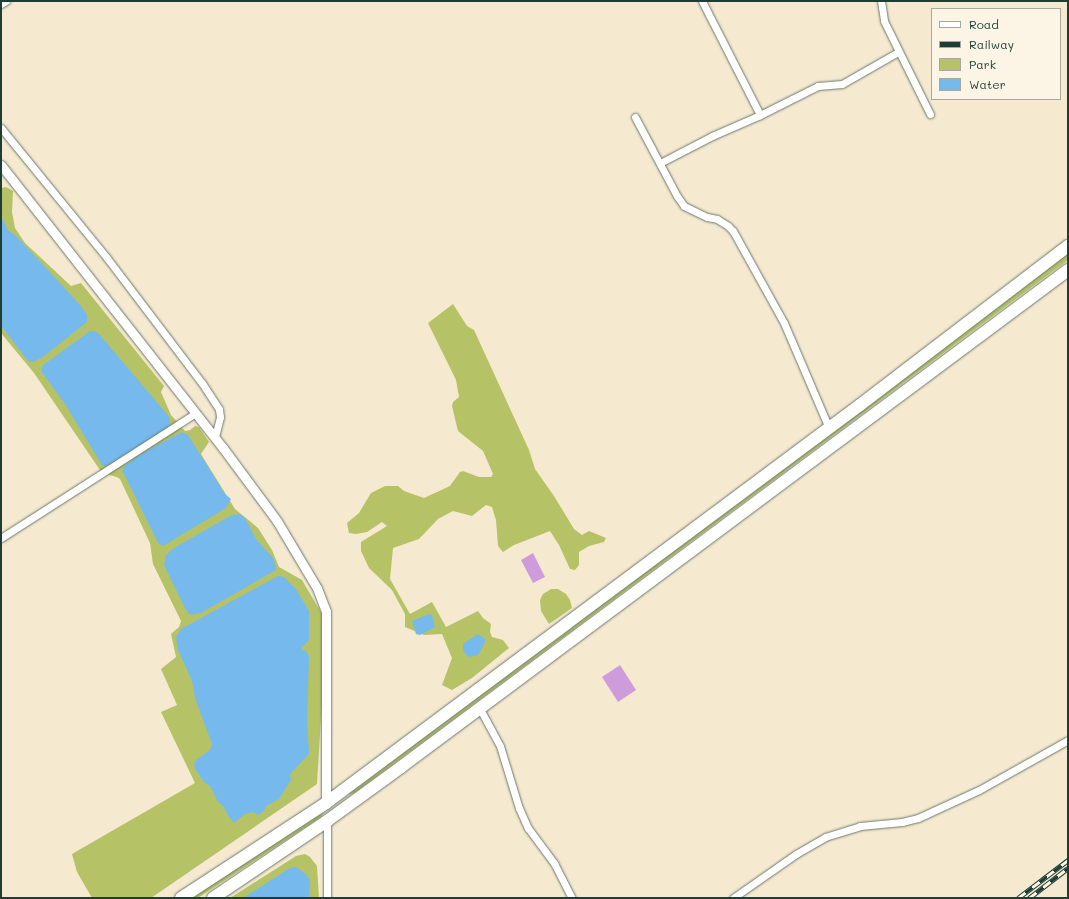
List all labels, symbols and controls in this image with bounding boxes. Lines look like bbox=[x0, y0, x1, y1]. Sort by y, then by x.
legend bbox=[931, 8, 1061, 100]
text: Road bbox=[969, 16, 999, 32]
text: Railway bbox=[969, 36, 1014, 52]
text: Park bbox=[969, 56, 996, 72]
text: Water bbox=[969, 76, 1006, 92]

